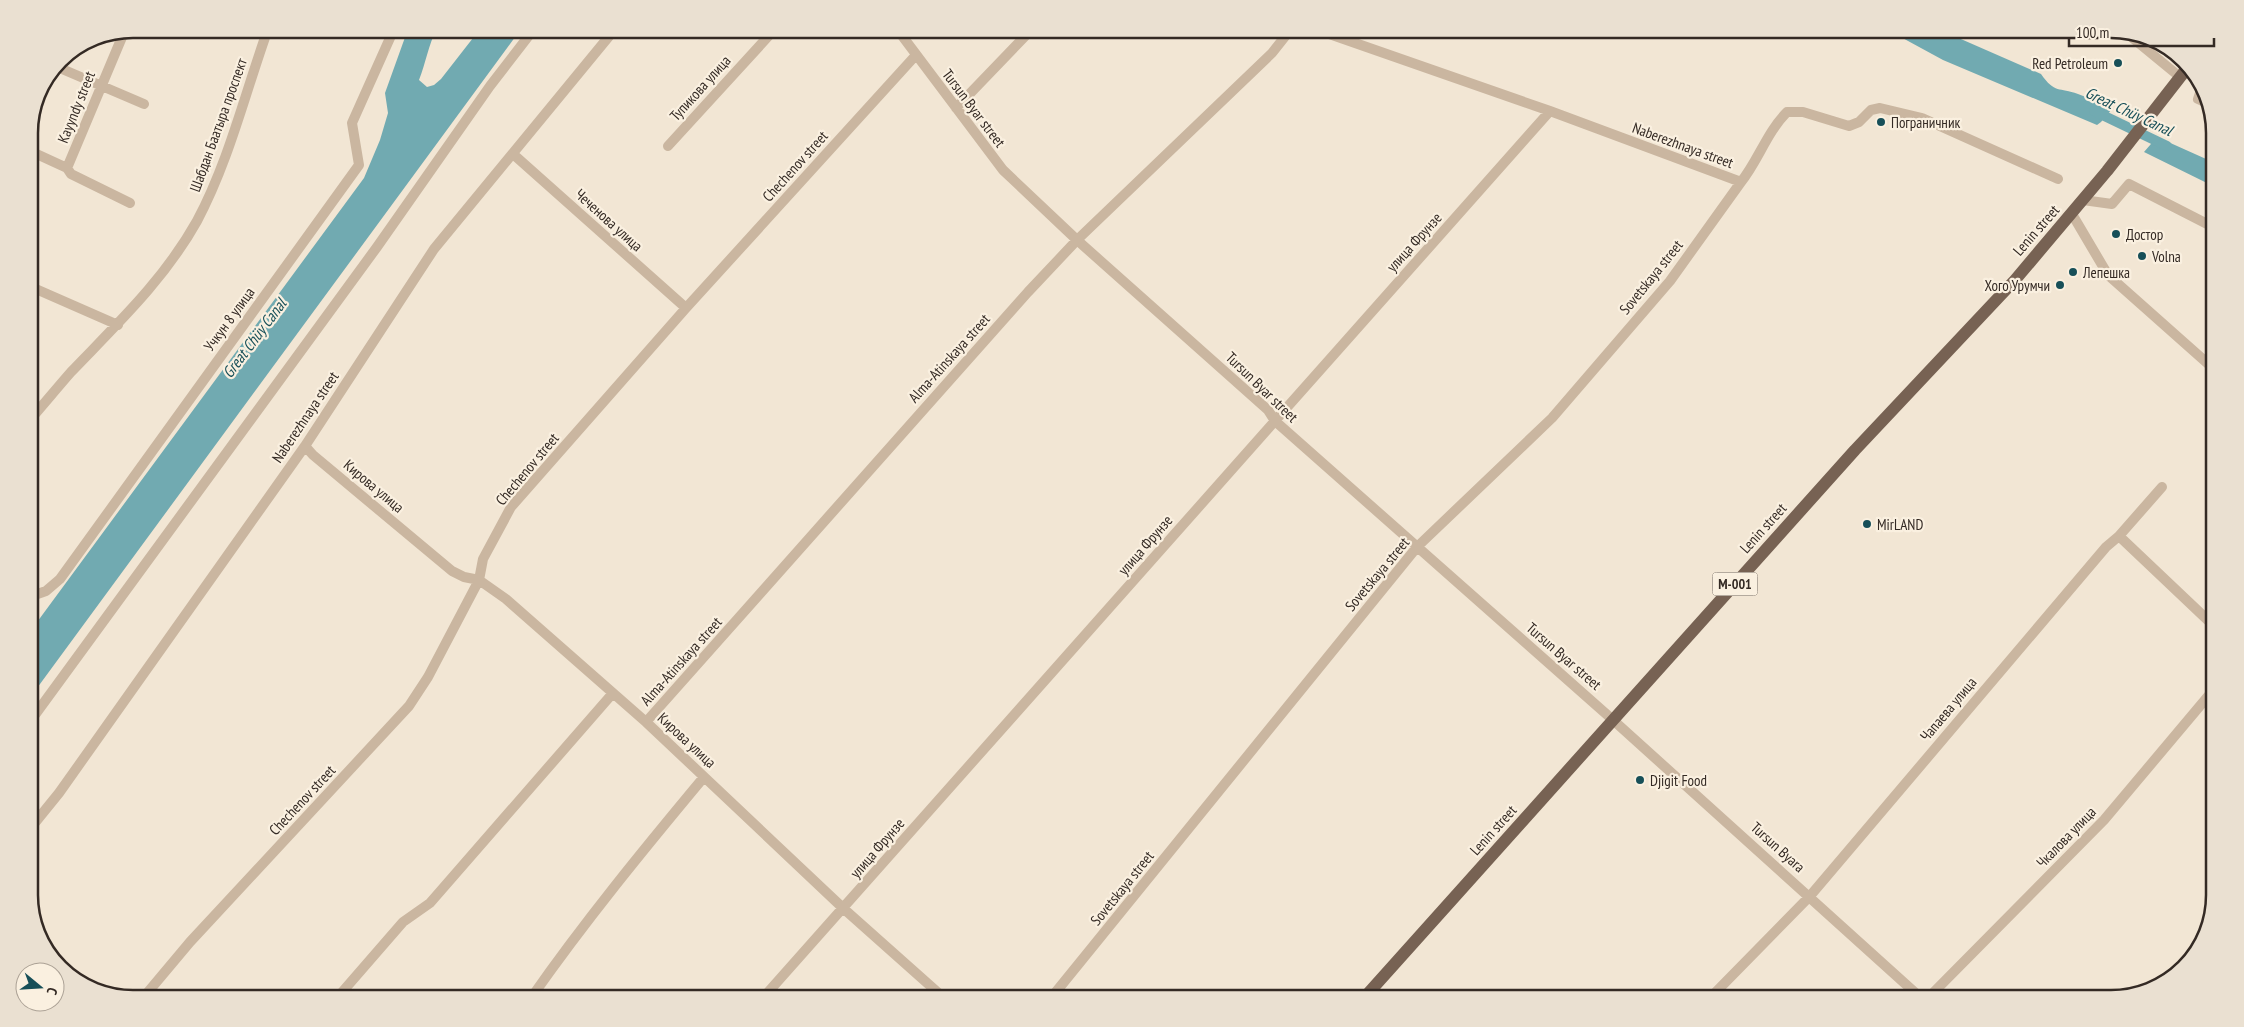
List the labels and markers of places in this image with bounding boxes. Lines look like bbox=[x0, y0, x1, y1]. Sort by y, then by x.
place label: Red Petroleum bbox=[2032, 54, 2108, 73]
marker: Red Petroleum bbox=[2112, 57, 2124, 69]
place label: Пограничник bbox=[1891, 113, 1960, 132]
marker: Пограничник bbox=[1875, 116, 1887, 128]
place label: Достор bbox=[2126, 225, 2163, 244]
marker: Достор bbox=[2110, 228, 2122, 240]
place label: Volna bbox=[2151, 247, 2181, 266]
marker: Volna bbox=[2136, 250, 2148, 262]
place label: Лепешка bbox=[2082, 263, 2130, 282]
marker: Лепешка bbox=[2067, 266, 2079, 278]
place label: Хого Урумчи bbox=[1984, 276, 2050, 295]
marker: Хого Урумчи bbox=[2054, 279, 2066, 291]
place label: MirLAND bbox=[1877, 515, 1923, 534]
marker: MirLAND bbox=[1861, 518, 1873, 530]
place label: Djigit Food bbox=[1650, 771, 1707, 790]
marker: Djigit Food bbox=[1634, 774, 1646, 786]

